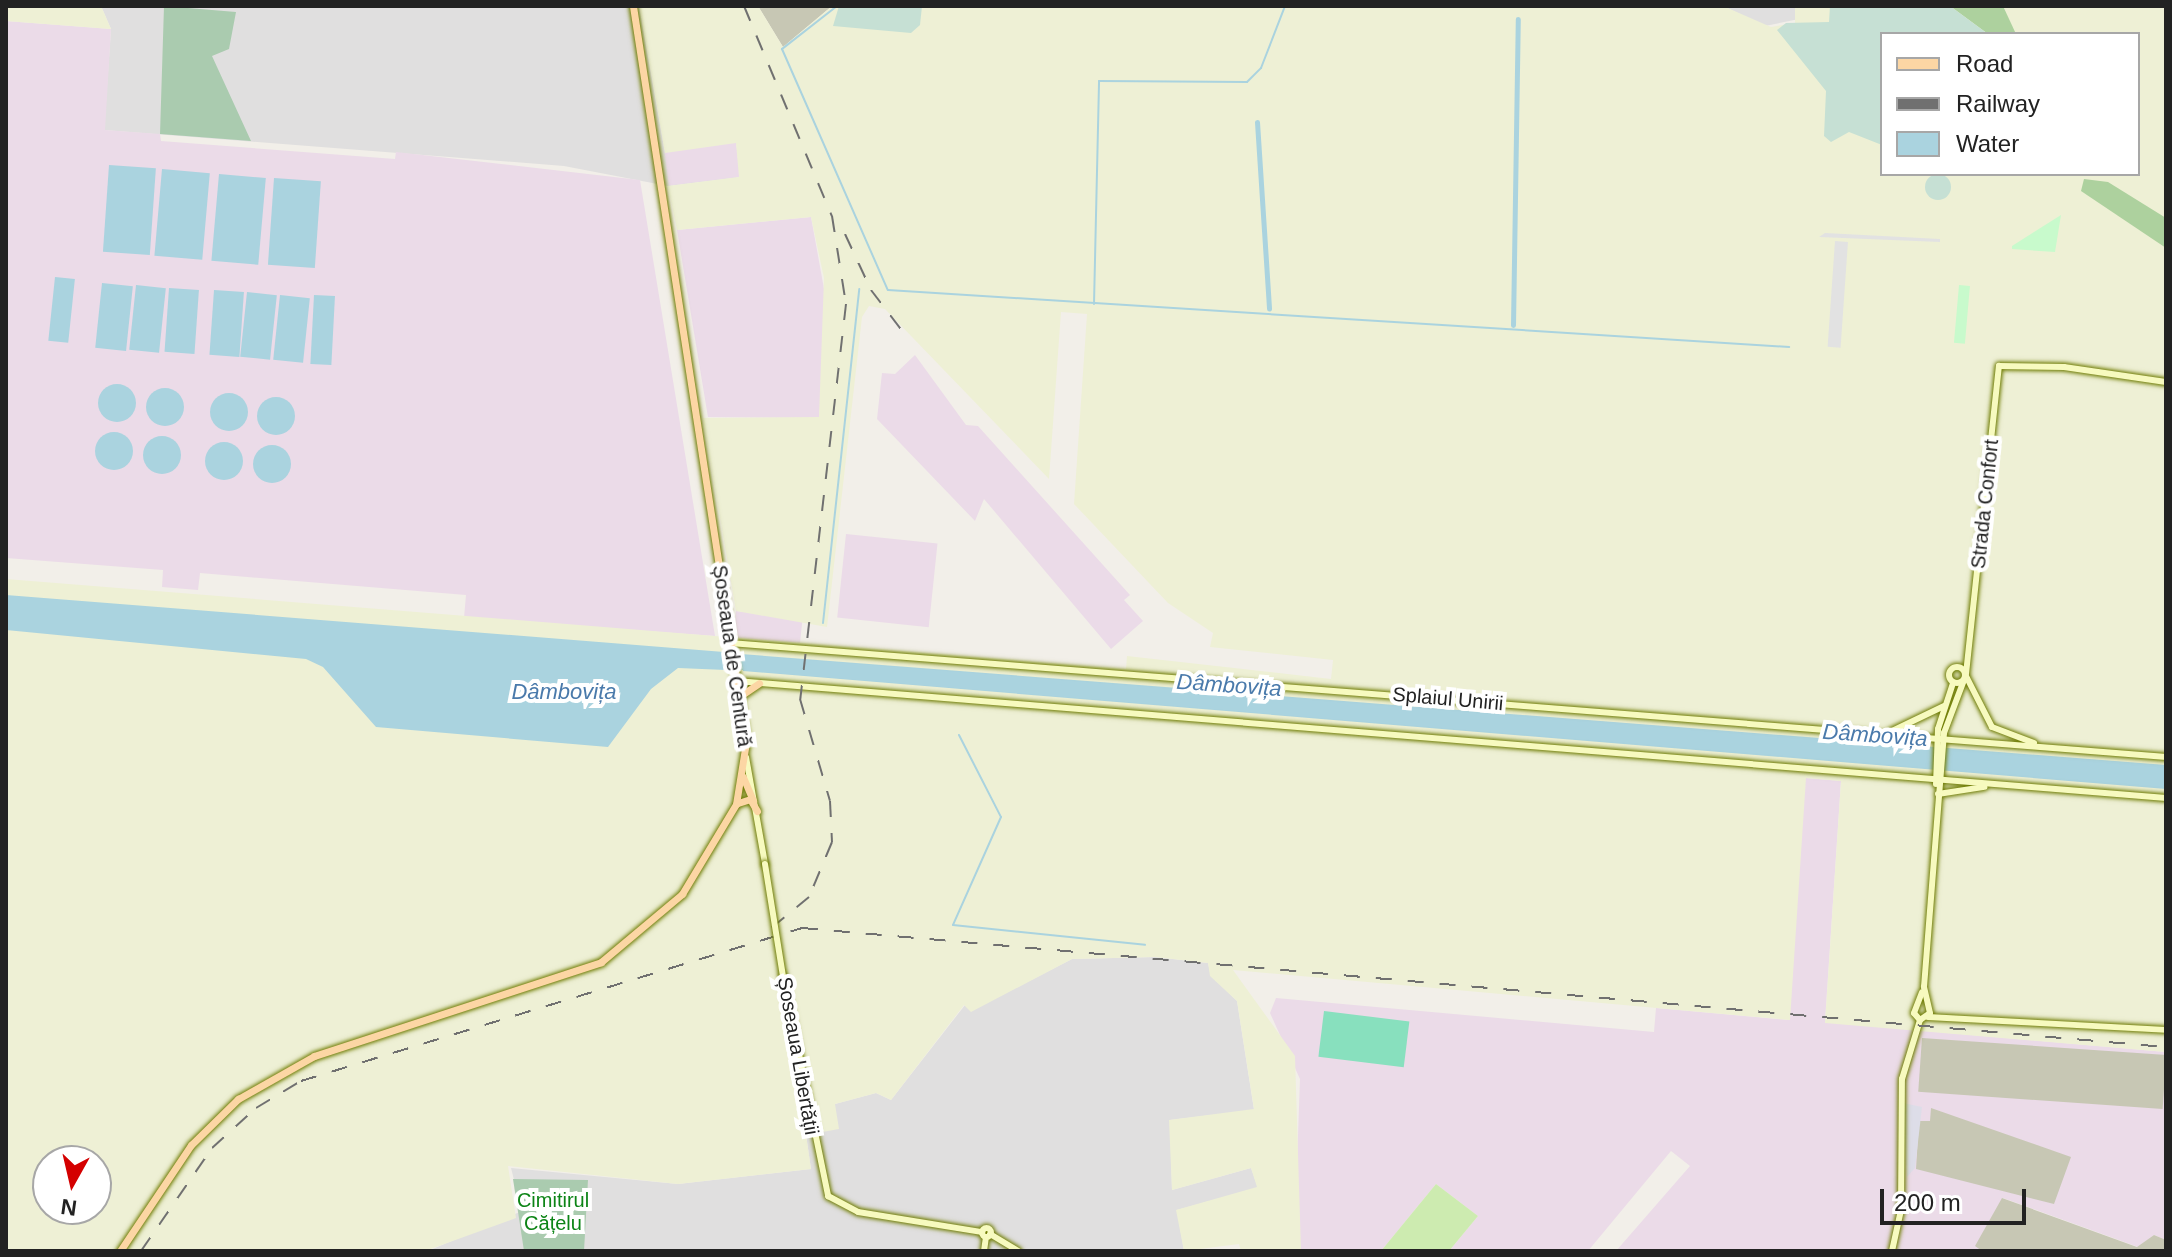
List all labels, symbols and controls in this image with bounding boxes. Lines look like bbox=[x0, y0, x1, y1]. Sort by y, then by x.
legend bbox=[1880, 32, 2140, 176]
text: Road bbox=[1956, 50, 2013, 77]
text: Railway bbox=[1956, 90, 2040, 117]
text: Water bbox=[1956, 130, 2019, 157]
street label: Strada Confort bbox=[1966, 438, 2004, 570]
street label: Șoseaua de Centură bbox=[707, 563, 757, 749]
water label: Dâmbovița bbox=[1176, 668, 1282, 702]
water label: Dâmbovița bbox=[511, 679, 617, 705]
street label: Splaiul Unirii bbox=[1392, 682, 1504, 716]
water label: Dâmbovița bbox=[1822, 718, 1928, 752]
street label: Șoseaua Libertății bbox=[772, 975, 824, 1137]
north arrow bbox=[32, 1145, 112, 1225]
scale bar bbox=[1884, 1173, 2030, 1223]
park label: Cimitirul Cățelu bbox=[517, 1189, 589, 1236]
text: 200 m bbox=[1894, 1189, 1961, 1216]
text: N bbox=[59, 1194, 78, 1221]

